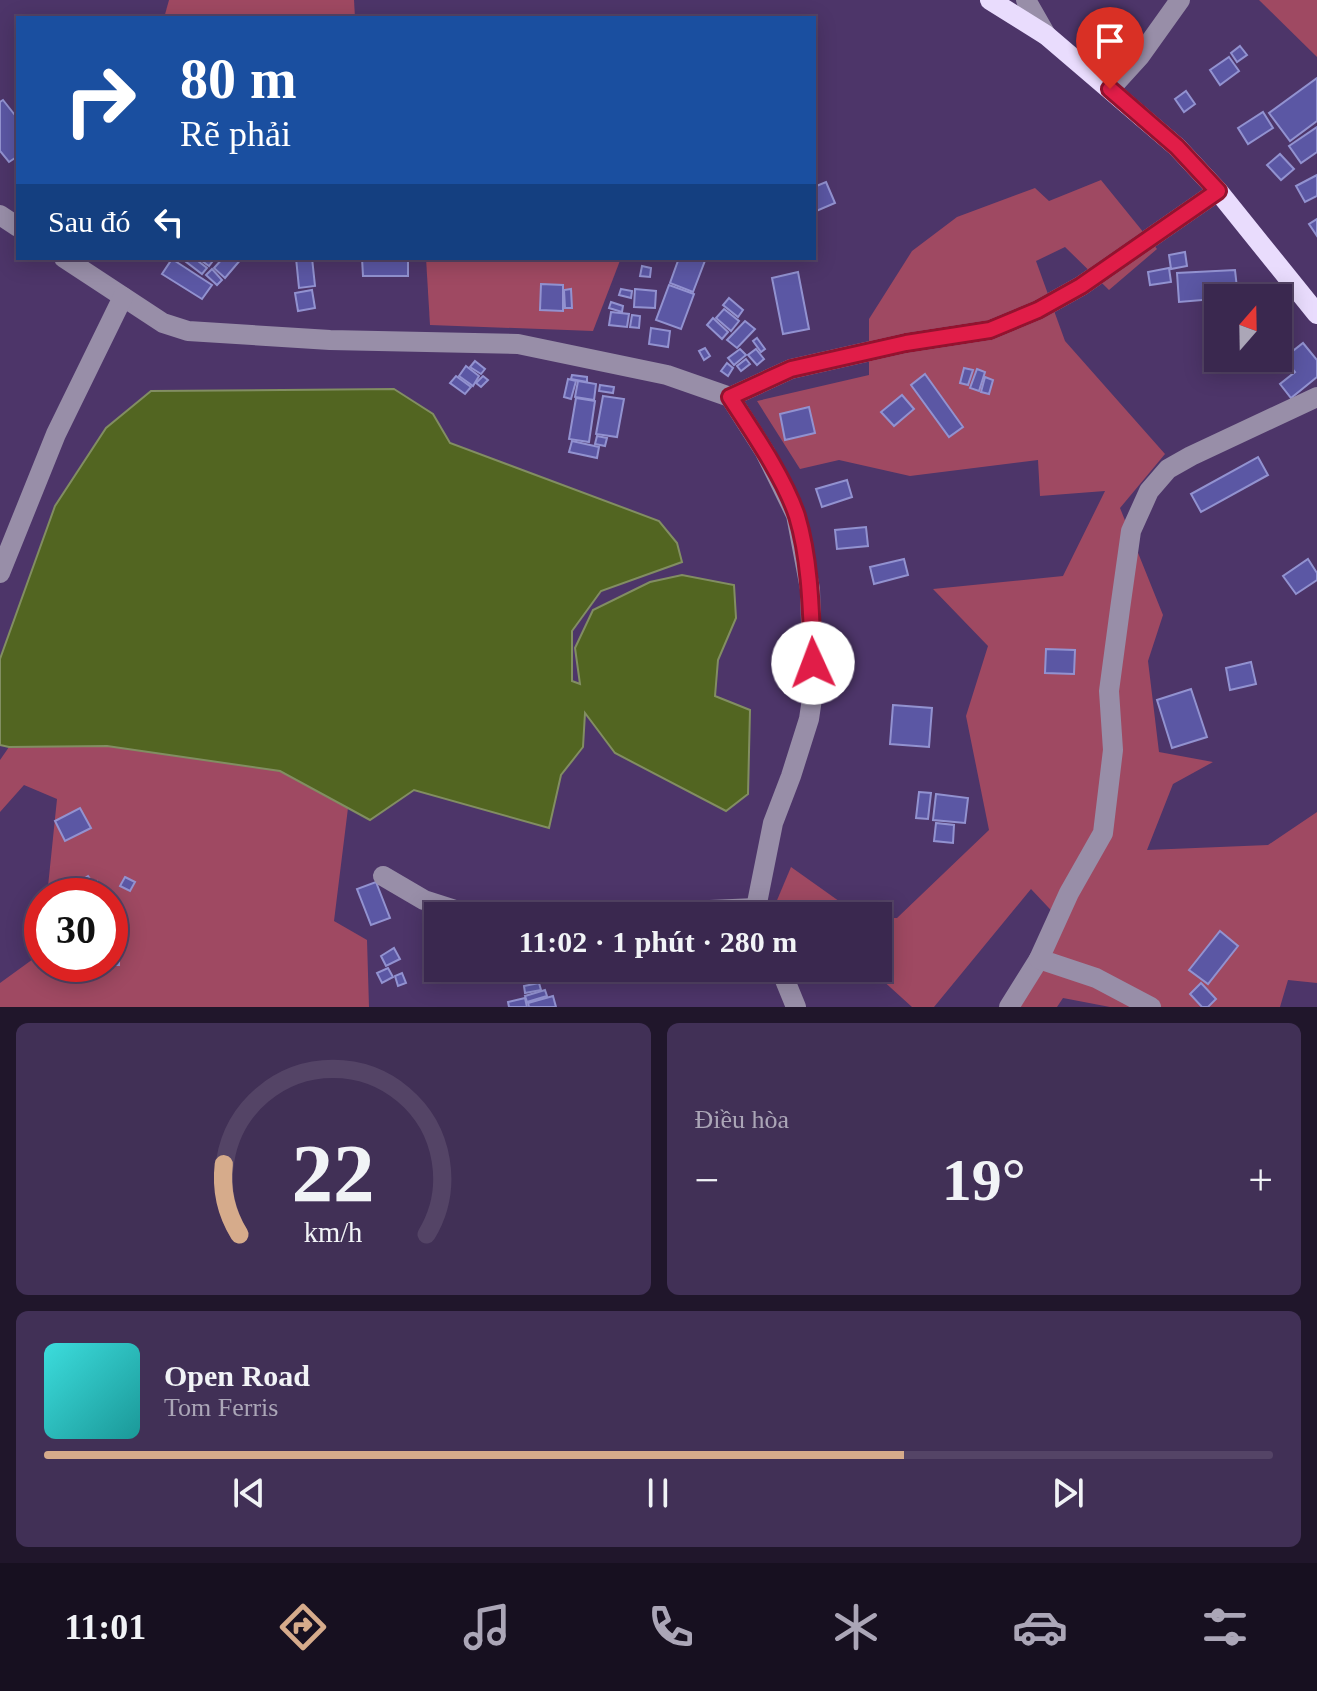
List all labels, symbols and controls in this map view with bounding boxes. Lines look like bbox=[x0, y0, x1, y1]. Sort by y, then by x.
pin bbox=[1076, 7, 1144, 89]
icon: arrive bbox=[1088, 19, 1132, 63]
icon: right bbox=[48, 48, 152, 152]
text: 80 m bbox=[180, 48, 297, 110]
text: Rẽ phải bbox=[180, 114, 291, 154]
icon: left bbox=[147, 200, 191, 244]
text: Sau đó bbox=[48, 205, 131, 238]
north arrow bbox=[1204, 284, 1292, 372]
map controls bbox=[1204, 284, 1292, 372]
position arrow bbox=[771, 621, 855, 705]
speed limit sign: 30 bbox=[24, 878, 128, 982]
text: 11:02 · 1 phút · 280 m bbox=[519, 925, 797, 958]
text: Điều hòa bbox=[695, 1105, 789, 1134]
text: 22 bbox=[292, 1127, 375, 1219]
text: 19° bbox=[942, 1147, 1026, 1213]
text: − bbox=[695, 1156, 719, 1205]
text: + bbox=[1248, 1156, 1273, 1205]
text: km/h bbox=[304, 1217, 363, 1248]
text: Open Road bbox=[164, 1359, 310, 1392]
text: Tom Ferris bbox=[164, 1393, 278, 1422]
icon: previous bbox=[227, 1471, 271, 1515]
icon: pause bbox=[636, 1471, 680, 1515]
icon: next bbox=[1046, 1471, 1090, 1515]
icon: directions bbox=[275, 1599, 331, 1655]
icon: music bbox=[459, 1599, 515, 1655]
icon: phone bbox=[643, 1599, 699, 1655]
icon: climate bbox=[828, 1599, 884, 1655]
icon: car bbox=[1012, 1599, 1068, 1655]
icon: filters bbox=[1197, 1599, 1253, 1655]
text: 11:01 bbox=[64, 1607, 146, 1647]

